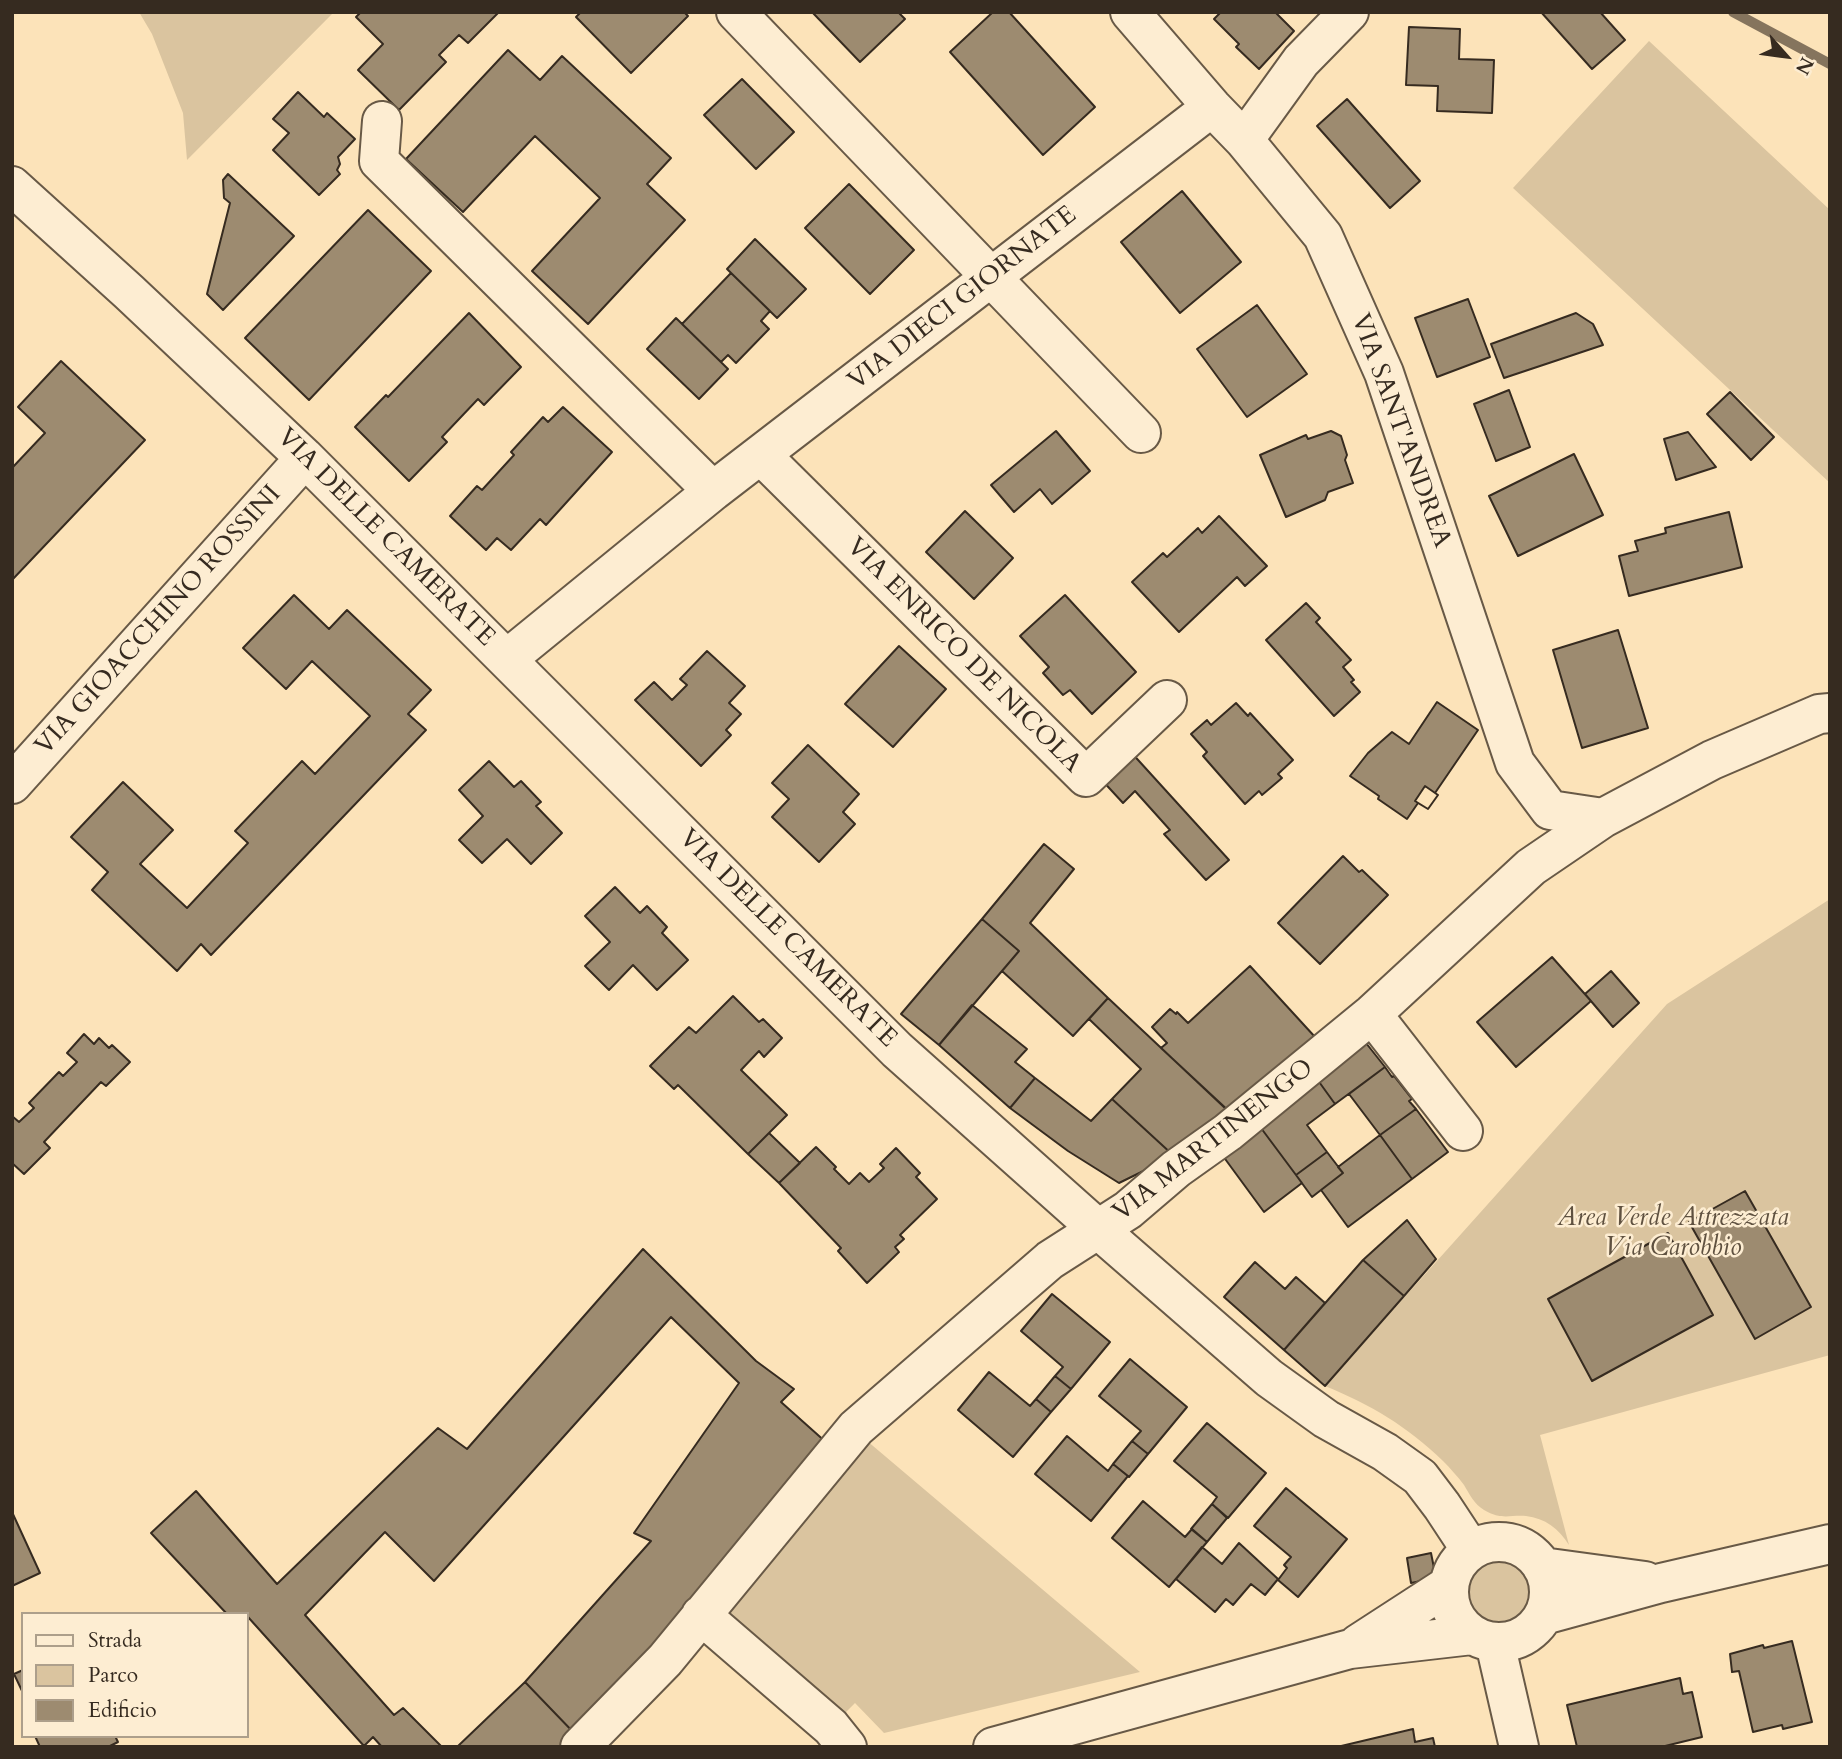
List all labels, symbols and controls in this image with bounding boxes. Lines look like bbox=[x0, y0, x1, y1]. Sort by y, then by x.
north arrow bbox=[1751, 21, 1821, 91]
text: N bbox=[1789, 52, 1820, 79]
street label: VIA DIECI GIORNATE bbox=[843, 200, 1083, 398]
street label: VIA SANT'ANDREA bbox=[1343, 310, 1457, 552]
street label: VIA DELLE CAMERATE bbox=[269, 422, 501, 654]
street label: VIA GIOACCHINO ROSSINI bbox=[30, 480, 288, 762]
street label: VIA ENRICO DE NICOLA bbox=[839, 532, 1087, 780]
street label: VIA DELLE CAMERATE bbox=[671, 823, 903, 1055]
street label: VIA MARTINENGO bbox=[1108, 1053, 1320, 1229]
park label: Area Verde Attrezzata Via Carobbio bbox=[1557, 1203, 1789, 1264]
legend bbox=[21, 1612, 248, 1738]
text: Strada bbox=[88, 1626, 142, 1655]
text: Parco bbox=[88, 1661, 138, 1690]
text: Edificio bbox=[88, 1696, 157, 1725]

